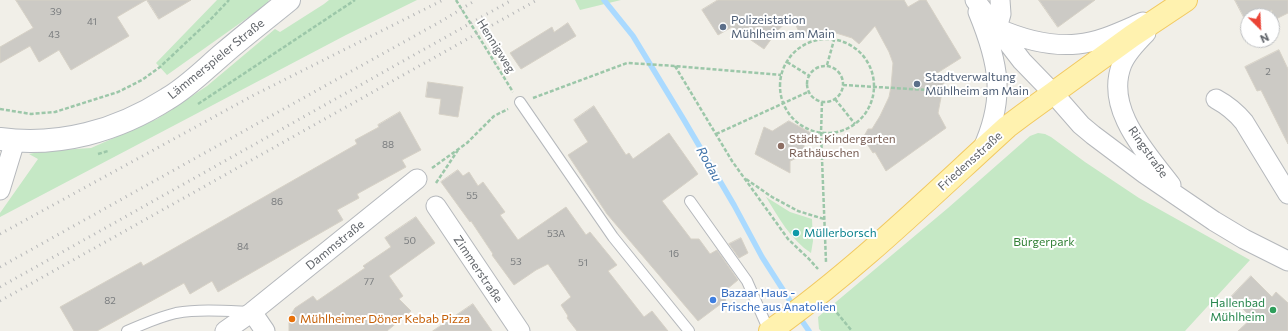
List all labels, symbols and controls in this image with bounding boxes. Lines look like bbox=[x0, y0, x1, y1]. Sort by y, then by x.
house number: 39 bbox=[50, 6, 62, 18]
north arrow bbox=[1240, 8, 1280, 48]
place label: Polizeistation Mühlheim am Main bbox=[731, 13, 835, 41]
house number: 41 bbox=[87, 16, 97, 28]
street label: Lämmerspieler Straße bbox=[165, 16, 267, 102]
street label: Hennigweg bbox=[474, 16, 518, 76]
marker: Polizeistation Mühlheim am Main bbox=[718, 22, 728, 32]
house number: 43 bbox=[48, 29, 60, 41]
text: N bbox=[1258, 31, 1271, 46]
house number: 2 bbox=[1265, 66, 1271, 78]
place label: Stadtverwaltung Mühlheim am Main bbox=[925, 70, 1029, 98]
marker: Stadtverwaltung Mühlheim am Main bbox=[912, 79, 922, 89]
street label: Ringstraße bbox=[1125, 124, 1171, 180]
street label: Friedensstraße bbox=[935, 128, 1005, 194]
place label: Städt. Kindergarten Rathäuschen bbox=[789, 132, 896, 160]
house number: 88 bbox=[382, 139, 394, 151]
marker: Städt. Kindergarten Rathäuschen bbox=[776, 141, 786, 151]
water label: Rodau bbox=[693, 144, 725, 184]
house number: 55 bbox=[466, 190, 478, 202]
house number: 86 bbox=[271, 196, 283, 208]
street label: Dammstraße bbox=[303, 217, 367, 273]
place label: Müllerborsch bbox=[804, 226, 877, 240]
house number: 53A bbox=[547, 228, 565, 240]
marker: Müllerborsch bbox=[791, 228, 801, 238]
street label: Zimmerstraße bbox=[450, 233, 506, 305]
house number: 50 bbox=[404, 235, 416, 247]
park label: Bürgerpark bbox=[1013, 235, 1075, 249]
house number: 84 bbox=[237, 241, 249, 253]
house number: 16 bbox=[669, 248, 679, 260]
house number: 53 bbox=[510, 256, 522, 268]
house number: 51 bbox=[578, 257, 588, 269]
house number: 77 bbox=[364, 276, 374, 288]
place label: Bazaar Haus - Frische aus Anatolien bbox=[721, 286, 836, 314]
house number: 82 bbox=[104, 295, 116, 307]
marker: Bazaar Haus - Frische aus Anatolien bbox=[708, 295, 718, 305]
place label: Hallenbad Mühlheim bbox=[1210, 296, 1265, 324]
marker: Hallenbad Mühlheim bbox=[1268, 305, 1278, 315]
place label: Mühlheimer Döner Kebab Pizza bbox=[300, 312, 470, 326]
marker: Mühlheimer Döner Kebab Pizza bbox=[287, 314, 297, 324]

